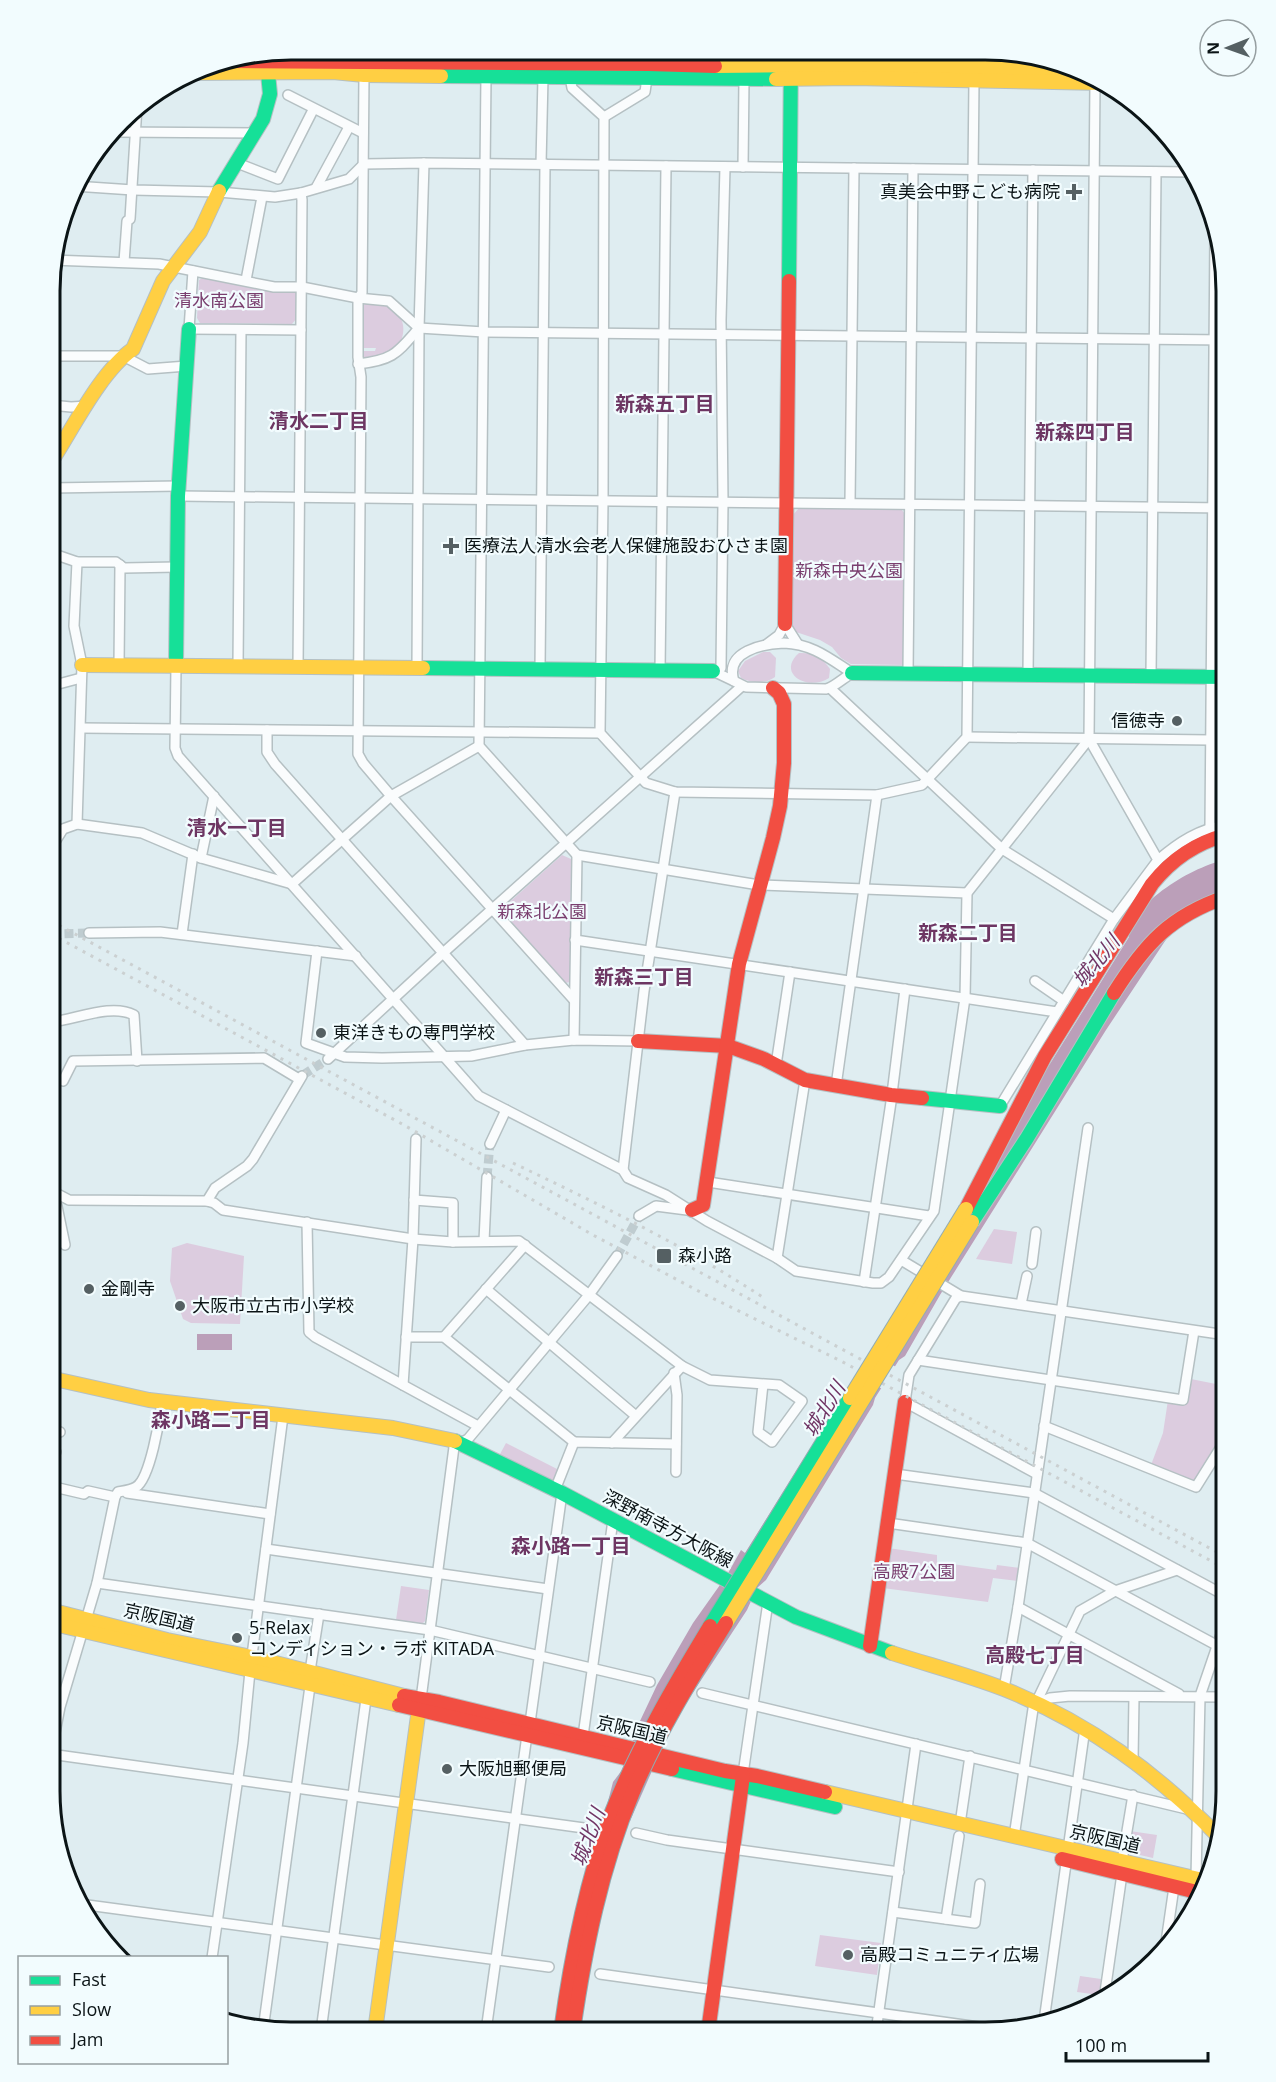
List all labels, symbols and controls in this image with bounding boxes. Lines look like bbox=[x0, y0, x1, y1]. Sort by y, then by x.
north arrow bbox=[1198, 18, 1258, 78]
text: N bbox=[1202, 42, 1224, 55]
place label: 真美会中野こども病院 bbox=[880, 179, 1060, 203]
marker: 真美会中野こども病院 bbox=[1065, 183, 1083, 201]
park label: 清水南公園 bbox=[174, 288, 264, 312]
district label: 新森五丁目 bbox=[615, 390, 715, 417]
district label: 清水二丁目 bbox=[269, 407, 369, 434]
district label: 新森四丁目 bbox=[1035, 418, 1135, 445]
place label: 医療法人清水会老人保健施設おひさま園 bbox=[464, 533, 788, 557]
marker: 医療法人清水会老人保健施設おひさま園 bbox=[442, 537, 460, 555]
park label: 新森中央公園 bbox=[795, 558, 903, 582]
place label: 信徳寺 bbox=[1111, 708, 1165, 732]
marker: 信徳寺 bbox=[1170, 714, 1184, 728]
district label: 清水一丁目 bbox=[187, 814, 287, 841]
park label: 新森北公園 bbox=[497, 899, 587, 923]
district label: 新森二丁目 bbox=[918, 919, 1018, 946]
water label: 城北川 bbox=[1066, 927, 1127, 992]
district label: 新森三丁目 bbox=[594, 963, 694, 990]
place label: 東洋きもの専門学校 bbox=[333, 1020, 495, 1044]
marker: 東洋きもの専門学校 bbox=[314, 1026, 328, 1040]
place label: 森小路 bbox=[678, 1243, 732, 1267]
marker: 森小路 bbox=[655, 1247, 673, 1265]
place label: 金剛寺 bbox=[101, 1276, 155, 1300]
marker: 金剛寺 bbox=[82, 1282, 96, 1296]
place label: 大阪市立古市小学校 bbox=[192, 1293, 354, 1317]
marker: 大阪市立古市小学校 bbox=[173, 1299, 187, 1313]
water label: 城北川 bbox=[796, 1374, 852, 1441]
district label: 森小路二丁目 bbox=[151, 1406, 271, 1433]
street label: 深野南寺方大阪線 bbox=[599, 1484, 738, 1573]
district label: 森小路一丁目 bbox=[511, 1532, 631, 1559]
park label: 高殿7公園 bbox=[873, 1559, 955, 1583]
street label: 京阪国道 bbox=[121, 1597, 197, 1637]
place label: 5-Relax コンディション・ラボ KITADA bbox=[249, 1615, 495, 1660]
marker: 5-Relax コンディション・ラボ KITADA bbox=[230, 1631, 244, 1645]
district label: 高殿七丁目 bbox=[985, 1641, 1085, 1668]
street label: 京阪国道 bbox=[594, 1709, 670, 1749]
place label: 大阪旭郵便局 bbox=[459, 1756, 567, 1780]
marker: 大阪旭郵便局 bbox=[440, 1762, 454, 1776]
water label: 城北川 bbox=[564, 1802, 612, 1870]
street label: 京阪国道 bbox=[1067, 1818, 1143, 1858]
place label: 高殿コミュニティ広場 bbox=[860, 1942, 1039, 1966]
marker: 高殿コミュニティ広場 bbox=[841, 1948, 855, 1962]
legend bbox=[18, 1956, 228, 2064]
text: Fast bbox=[72, 1967, 106, 1991]
text: Slow bbox=[72, 1997, 111, 2021]
scale bar bbox=[1066, 2025, 1208, 2063]
text: Jam bbox=[70, 2027, 104, 2051]
text: 100 m bbox=[1075, 2033, 1127, 2057]

